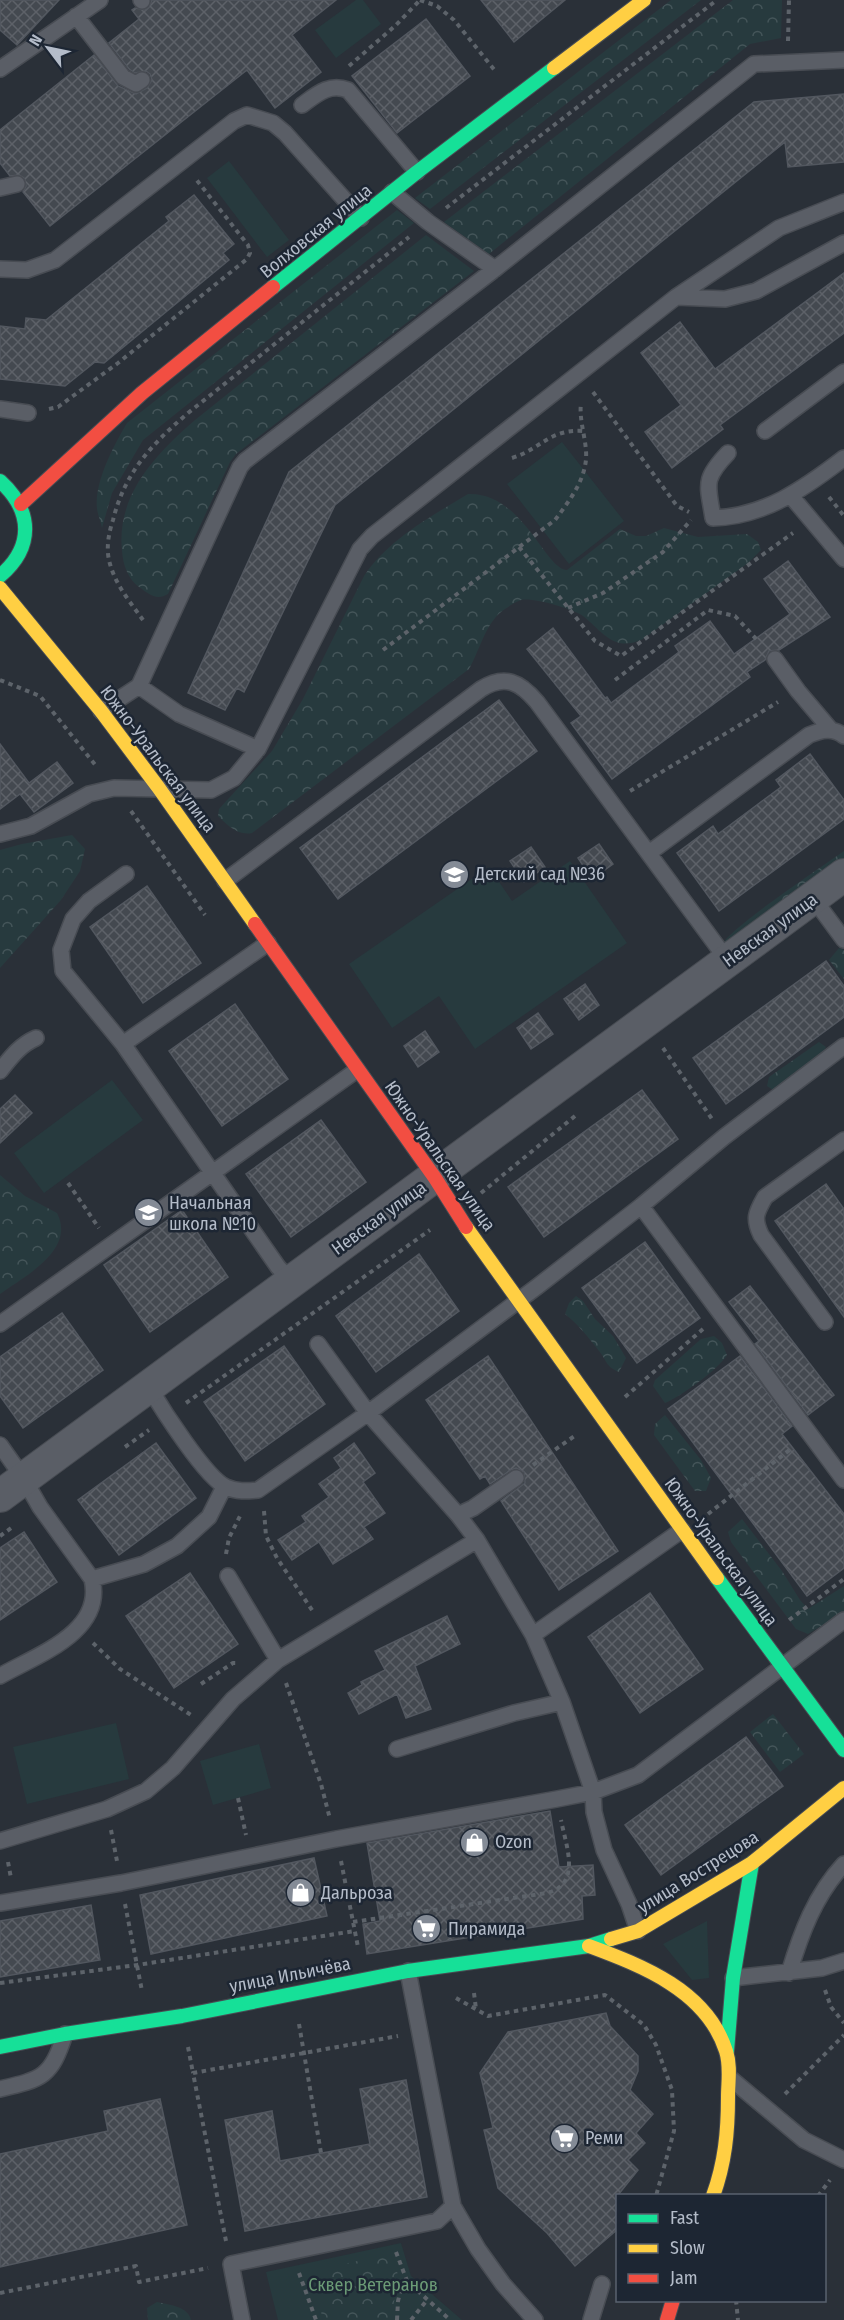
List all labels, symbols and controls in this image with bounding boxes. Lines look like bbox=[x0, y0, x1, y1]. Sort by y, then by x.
north arrow bbox=[18, 18, 78, 78]
text: N bbox=[25, 31, 46, 49]
street label: Волховская улица bbox=[256, 179, 376, 283]
street label: Южно-Уральская улица bbox=[95, 681, 221, 837]
school or university icon: Детский сад №36 bbox=[438, 858, 470, 890]
place label: Детский сад №36 bbox=[474, 863, 605, 885]
street label: Невская улица bbox=[718, 888, 822, 972]
street label: Южно-Уральская улица bbox=[380, 1077, 500, 1236]
street label: Невская улица bbox=[327, 1176, 431, 1260]
place label: Начальная школа №10 bbox=[169, 1192, 256, 1235]
school or university icon: Начальная школа №10 bbox=[132, 1197, 164, 1229]
street label: Южно-Уральская улица bbox=[660, 1473, 782, 1631]
shop icon: Ozon bbox=[458, 1826, 490, 1858]
street label: улица Вострецова bbox=[633, 1826, 763, 1918]
place label: Ozon bbox=[495, 1831, 532, 1853]
shop icon: Дальроза bbox=[284, 1877, 316, 1909]
place label: Дальроза bbox=[320, 1882, 393, 1904]
supermarket icon: Пирамида bbox=[411, 1913, 443, 1945]
place label: Пирамида bbox=[448, 1918, 525, 1940]
street label: улица Ильичёва bbox=[228, 1952, 353, 1998]
supermarket icon: Реми bbox=[548, 2122, 580, 2154]
place label: Реми bbox=[585, 2127, 623, 2149]
legend bbox=[616, 2194, 826, 2302]
text: Fast bbox=[670, 2207, 699, 2229]
text: Slow bbox=[670, 2237, 705, 2259]
text: Jam bbox=[670, 2267, 698, 2289]
park label: Сквер Ветеранов bbox=[308, 2274, 438, 2296]

